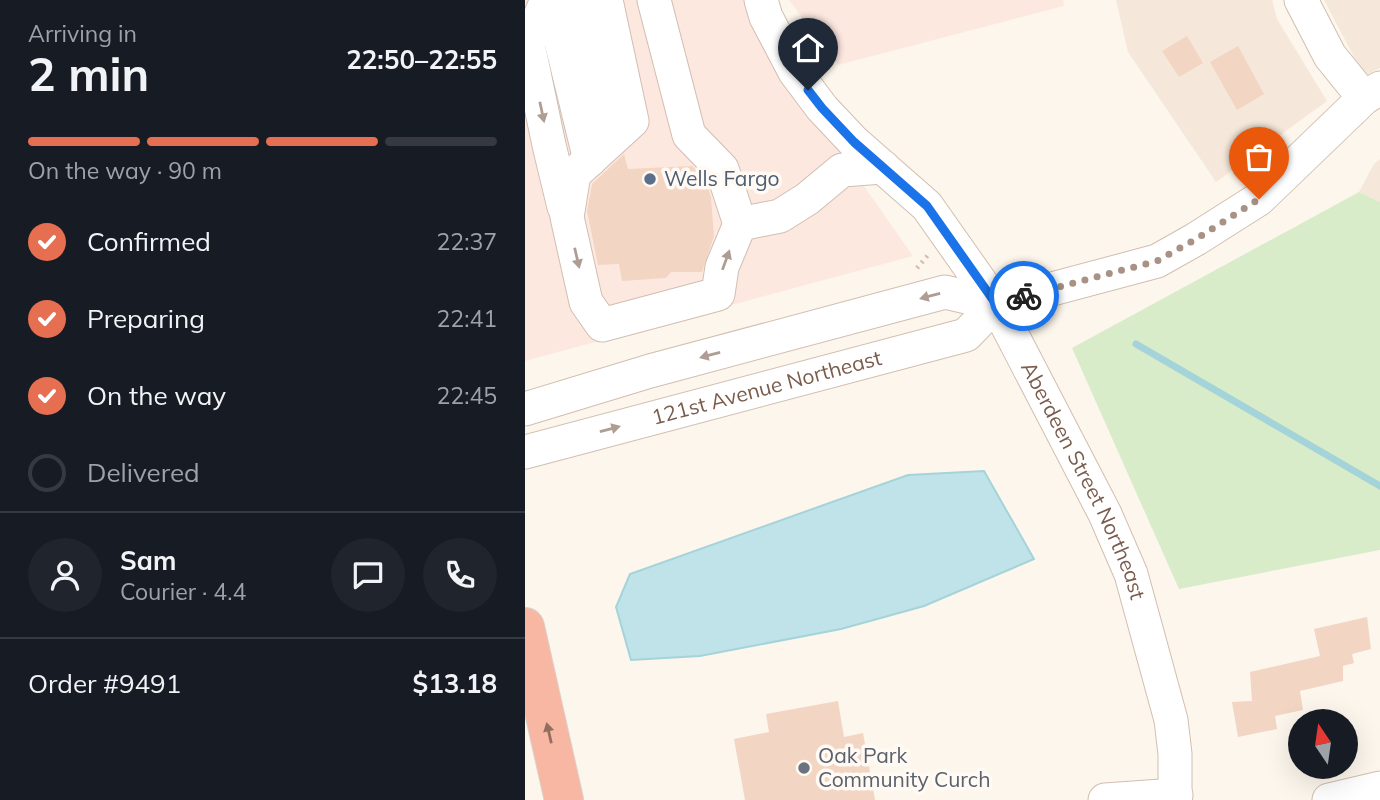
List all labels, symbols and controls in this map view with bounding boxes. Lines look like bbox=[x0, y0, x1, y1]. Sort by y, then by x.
pin bbox=[778, 18, 838, 90]
text: Arriving in bbox=[28, 19, 137, 48]
icon: home bbox=[789, 29, 827, 67]
text: 22:50–22:55 bbox=[346, 43, 497, 76]
text: 2 min bbox=[28, 45, 149, 103]
one-way arrow bbox=[537, 101, 548, 123]
pin bbox=[1229, 127, 1289, 199]
icon: bag bbox=[1240, 138, 1278, 176]
text: On the way · 90 m bbox=[28, 156, 222, 185]
place label: Wells Fargo bbox=[664, 165, 780, 191]
marker: Wells Fargo bbox=[642, 171, 658, 187]
icon: check bbox=[28, 223, 66, 261]
text: Confirmed bbox=[87, 225, 211, 258]
text: 22:37 bbox=[437, 227, 497, 256]
one-way arrow bbox=[572, 247, 583, 269]
one-way arrow bbox=[721, 249, 732, 270]
courier bbox=[989, 261, 1059, 331]
icon: bike bbox=[1005, 277, 1043, 315]
one-way arrow bbox=[919, 291, 941, 302]
icon: check bbox=[28, 300, 66, 338]
text: Preparing bbox=[87, 302, 205, 335]
text: 22:41 bbox=[437, 304, 497, 333]
street label: 121st Avenue Northeast bbox=[649, 344, 884, 430]
one-way arrow bbox=[699, 350, 720, 360]
street label: Aberdeen Street Northeast bbox=[1016, 357, 1151, 602]
icon: check bbox=[28, 377, 66, 415]
text: On the way bbox=[87, 379, 226, 412]
text: 22:45 bbox=[437, 381, 497, 410]
one-way arrow bbox=[599, 423, 621, 434]
text: Delivered bbox=[87, 456, 200, 489]
button: person bbox=[28, 538, 102, 612]
button: chat bbox=[331, 538, 405, 612]
button: phone bbox=[423, 538, 497, 612]
text: Sam bbox=[120, 544, 176, 577]
text: Courier · 4.4 bbox=[120, 577, 246, 606]
text: Order #9491 bbox=[28, 667, 181, 700]
text: $13.18 bbox=[413, 667, 497, 700]
north arrow bbox=[1288, 709, 1358, 779]
map controls bbox=[1288, 709, 1358, 779]
one-way arrow bbox=[543, 722, 554, 744]
place label: Oak Park Community Curch bbox=[818, 742, 990, 792]
marker: Oak Park Community Curch bbox=[796, 760, 812, 776]

